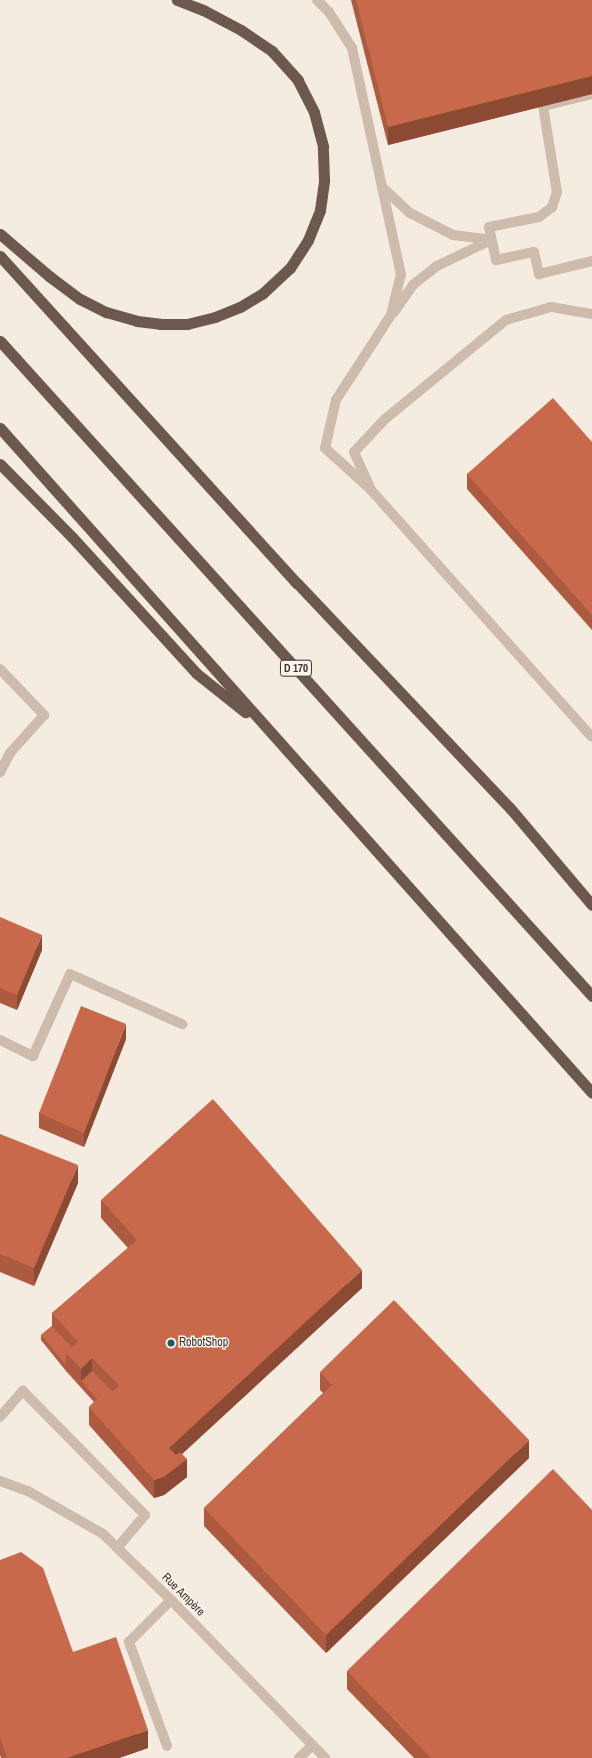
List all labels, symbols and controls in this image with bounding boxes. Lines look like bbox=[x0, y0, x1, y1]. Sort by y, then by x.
road number: D 170 bbox=[279, 659, 313, 677]
place label: RobotShop bbox=[179, 1336, 228, 1350]
marker: RobotShop bbox=[166, 1338, 176, 1348]
street label: Rue Ampère bbox=[158, 1570, 208, 1620]

